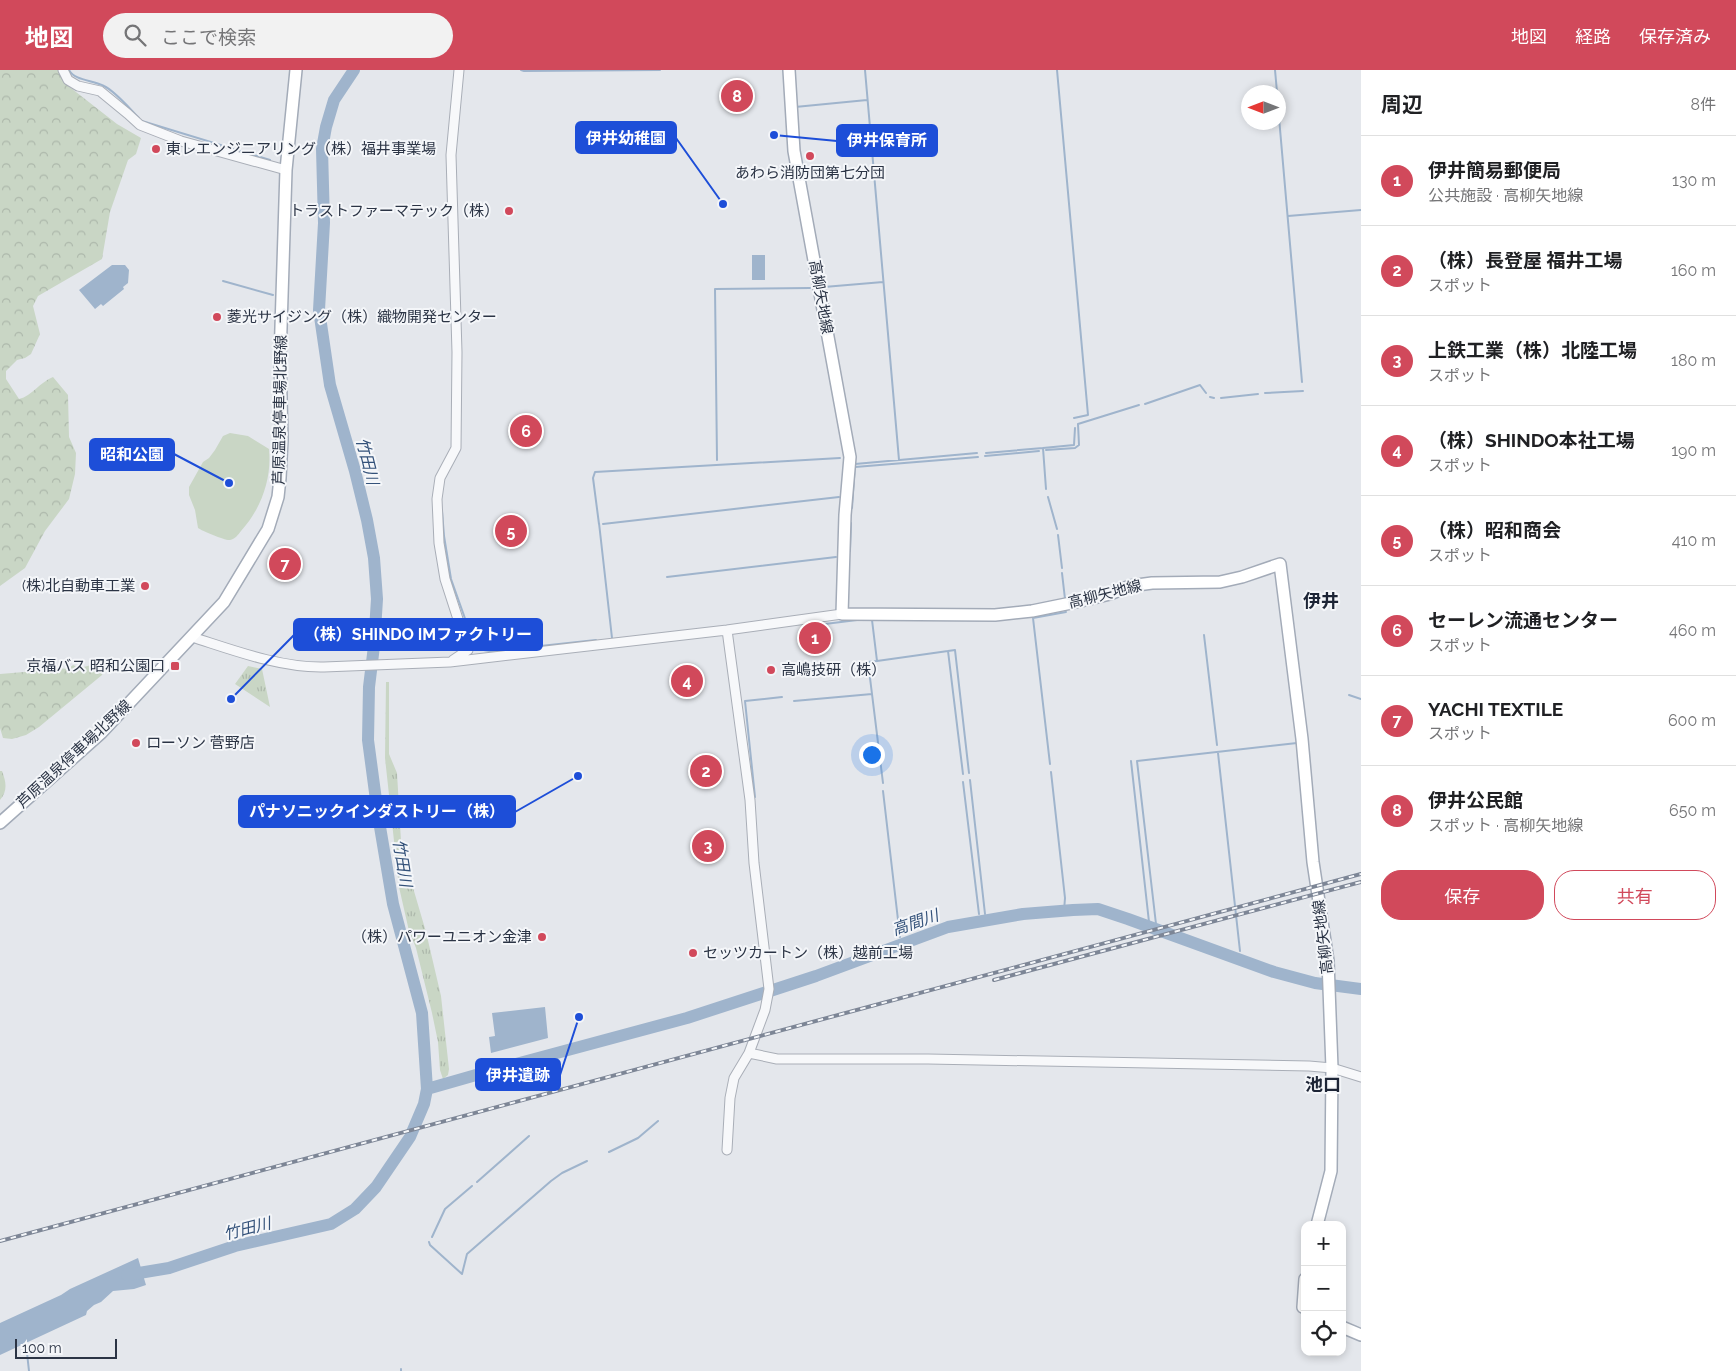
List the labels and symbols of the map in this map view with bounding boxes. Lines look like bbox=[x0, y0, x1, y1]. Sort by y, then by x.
pin: 8 bbox=[721, 77, 753, 115]
north arrow bbox=[1241, 85, 1286, 130]
callout: 伊井幼稚園 bbox=[576, 122, 676, 153]
callout: 伊井保育所 bbox=[837, 125, 937, 156]
text: 伊井幼稚園 bbox=[585, 129, 666, 148]
text: 伊井保育所 bbox=[846, 131, 927, 150]
place label: 東レエンジニアリング（株）福井事業場 bbox=[166, 140, 436, 158]
marker: 東レエンジニアリング（株）福井事業場 bbox=[150, 143, 162, 155]
marker: あわら消防団第七分団 bbox=[804, 150, 816, 162]
place label: あわら消防団第七分団 bbox=[735, 164, 885, 182]
place label: トラストファーマテック（株） bbox=[289, 202, 499, 220]
marker: トラストファーマテック（株） bbox=[503, 205, 515, 217]
street label: 高柳矢地線 bbox=[806, 258, 836, 336]
place label: 菱光サイジング（株）織物開発センター bbox=[227, 308, 497, 326]
marker: 菱光サイジング（株）織物開発センター bbox=[211, 311, 223, 323]
street label: 芦原温泉停車場北野線 bbox=[270, 335, 290, 485]
pin: 6 bbox=[510, 412, 542, 450]
water label: 竹田川 bbox=[352, 436, 383, 489]
callout: 昭和公園 bbox=[90, 439, 174, 470]
text: 昭和公園 bbox=[100, 445, 164, 464]
pin: 5 bbox=[495, 512, 527, 550]
pin: 7 bbox=[269, 545, 301, 583]
street label: 高柳矢地線 bbox=[1066, 576, 1144, 612]
place label: (株)北自動車工業 bbox=[22, 577, 135, 595]
marker: (株)北自動車工業 bbox=[139, 580, 151, 592]
district label: 伊井 bbox=[1303, 590, 1339, 611]
callout: （株）SHINDO IMファクトリー bbox=[294, 619, 542, 650]
pin: 1 bbox=[799, 619, 831, 657]
text: （株）SHINDO IMファクトリー bbox=[304, 625, 532, 644]
place label: 京福バス 昭和公園口 bbox=[26, 657, 165, 675]
marker: 京福バス 昭和公園口 bbox=[169, 660, 181, 672]
place label: 高嶋技研（株） bbox=[781, 661, 886, 679]
pin: 4 bbox=[671, 662, 703, 700]
marker: 高嶋技研（株） bbox=[765, 664, 777, 676]
street label: 芦原温泉停車場北野線 bbox=[13, 696, 135, 812]
place label: ローソン 菅野店 bbox=[146, 734, 255, 752]
marker: ローソン 菅野店 bbox=[130, 737, 142, 749]
your location bbox=[859, 742, 885, 768]
pin: 2 bbox=[690, 752, 722, 790]
callout: パナソニックインダストリー（株） bbox=[239, 796, 515, 827]
text: パナソニックインダストリー（株） bbox=[249, 802, 505, 821]
pin: 3 bbox=[692, 827, 724, 865]
water label: 竹田川 bbox=[389, 838, 416, 890]
street label: 高柳矢地線 bbox=[1309, 899, 1337, 975]
water label: 高間川 bbox=[889, 905, 943, 939]
place label: （株）パワーユニオン金津 bbox=[352, 928, 532, 946]
marker: （株）パワーユニオン金津 bbox=[536, 931, 548, 943]
place label: セッツカートン（株）越前工場 bbox=[703, 944, 913, 962]
marker: セッツカートン（株）越前工場 bbox=[687, 947, 699, 959]
callout: 伊井遺跡 bbox=[476, 1059, 560, 1090]
text: 伊井遺跡 bbox=[485, 1066, 550, 1085]
district label: 池口 bbox=[1305, 1074, 1341, 1095]
water label: 竹田川 bbox=[222, 1213, 275, 1244]
scale bar bbox=[15, 1336, 118, 1359]

